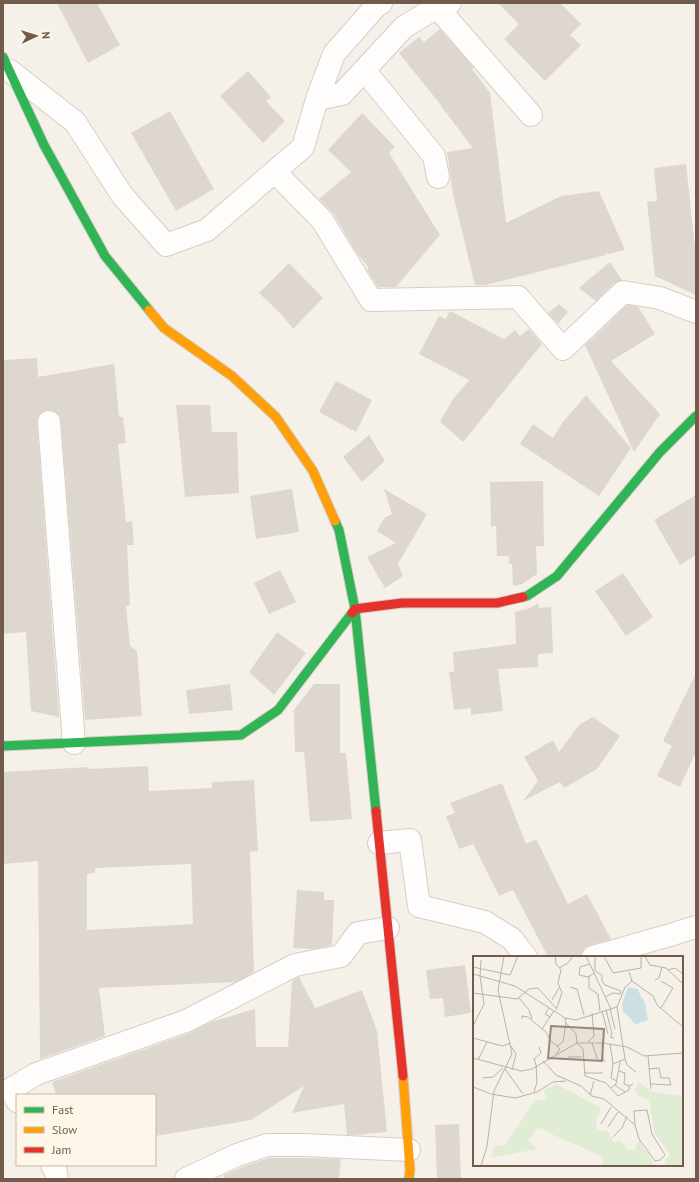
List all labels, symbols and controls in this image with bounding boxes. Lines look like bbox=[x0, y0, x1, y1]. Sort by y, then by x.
north arrow bbox=[16, 16, 56, 56]
text: N bbox=[39, 31, 53, 39]
inset map bbox=[473, 956, 683, 1166]
legend bbox=[16, 1094, 156, 1166]
text: Fast bbox=[52, 1102, 73, 1117]
text: Slow bbox=[52, 1122, 77, 1137]
text: Jam bbox=[51, 1142, 71, 1157]

